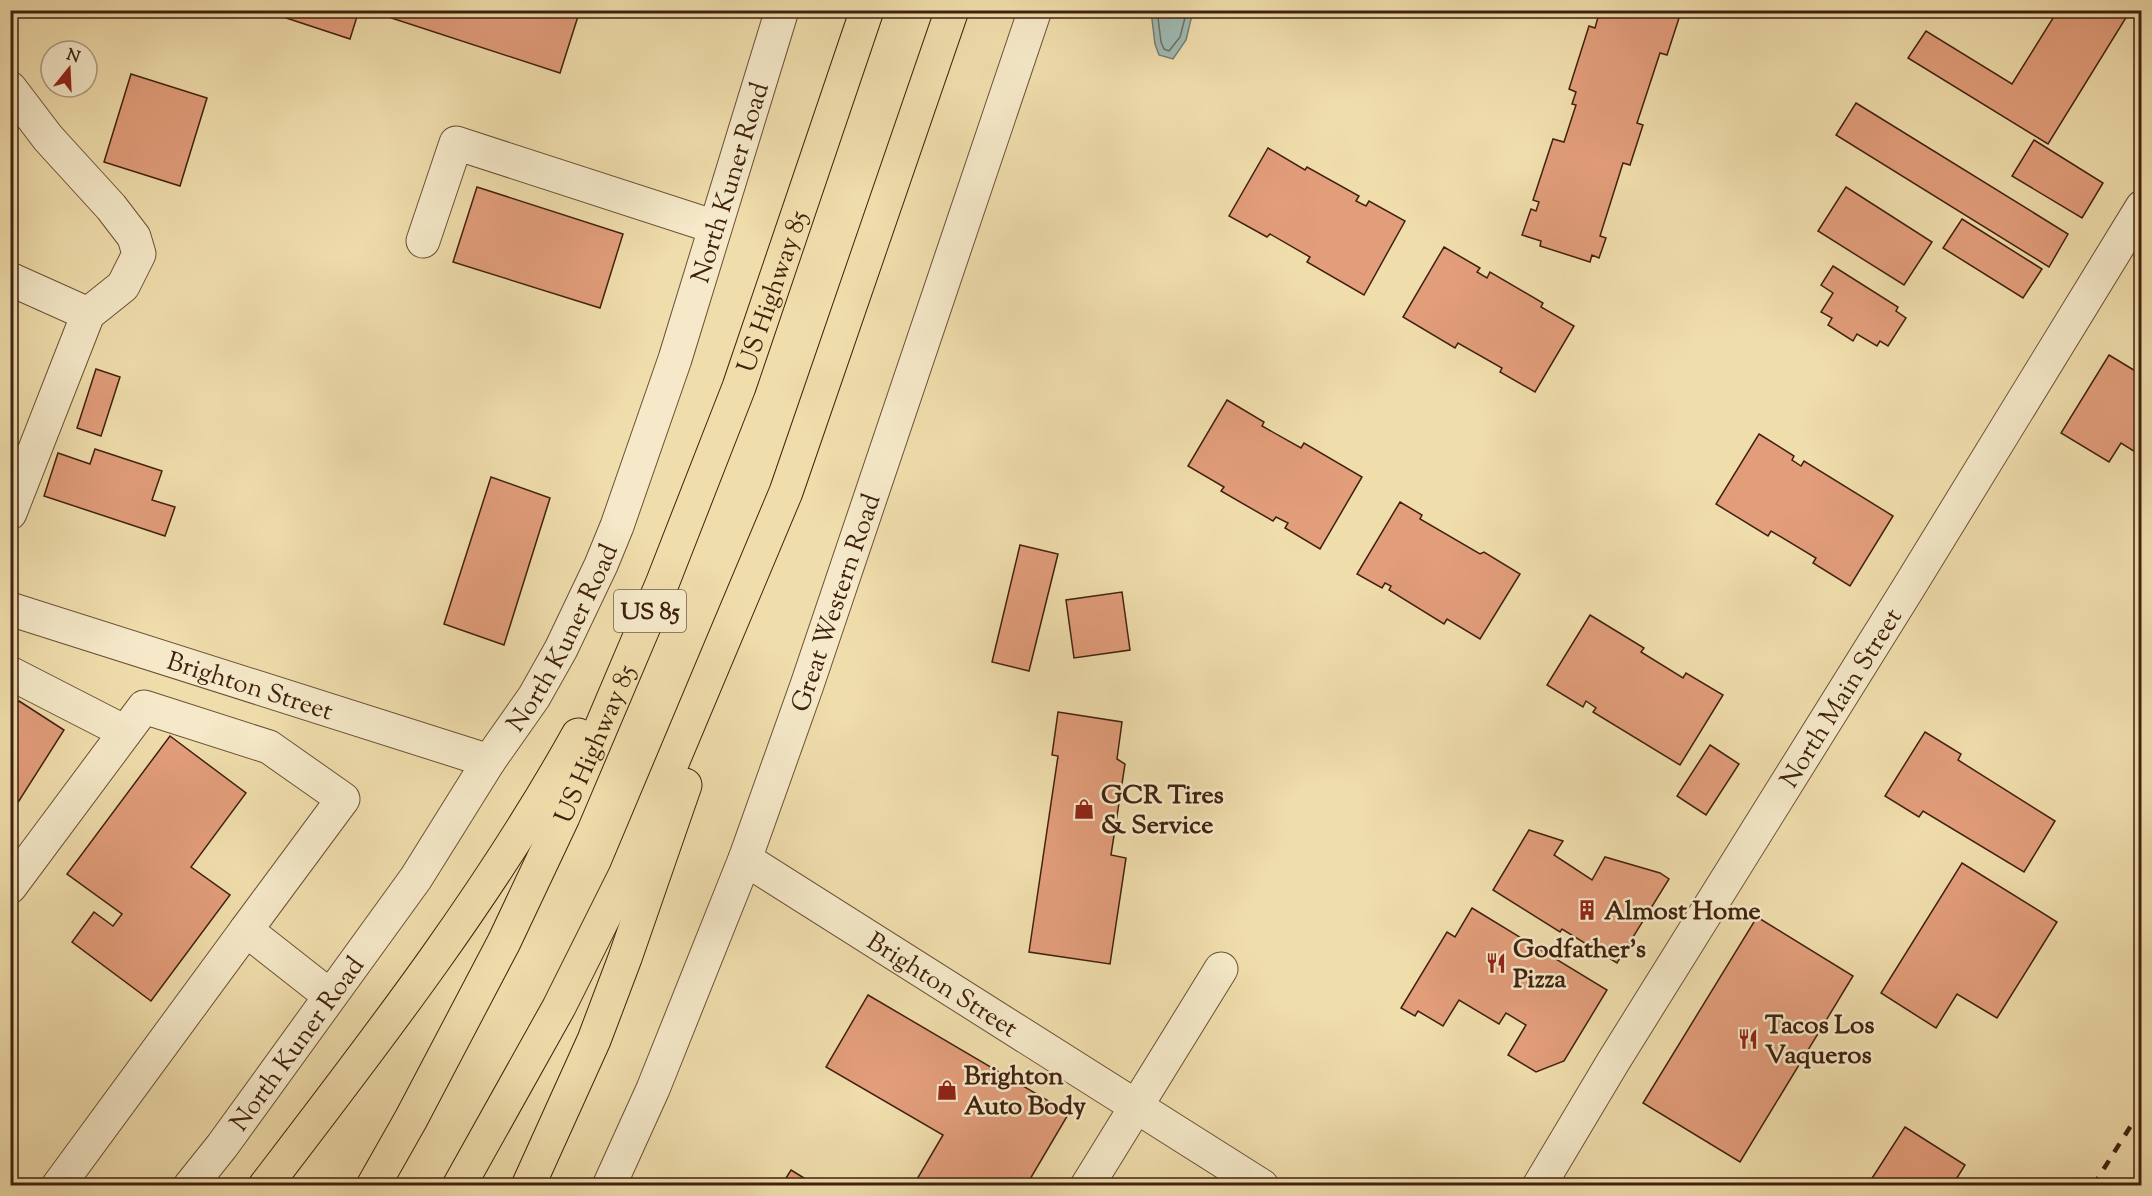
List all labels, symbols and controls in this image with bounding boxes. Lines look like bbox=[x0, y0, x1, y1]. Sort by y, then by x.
north arrow bbox=[39, 39, 99, 99]
text: N bbox=[63, 44, 83, 70]
street label: North Kuner Road bbox=[683, 78, 780, 288]
street label: US Highway 85 bbox=[729, 206, 819, 378]
street label: Great Western Road bbox=[783, 489, 891, 718]
street label: North Kuner Road bbox=[499, 539, 629, 740]
road number: US 85 bbox=[614, 590, 686, 632]
street label: North Main Street bbox=[1772, 602, 1912, 796]
street label: Brighton Street bbox=[162, 644, 337, 731]
street label: US Highway 85 bbox=[546, 659, 647, 830]
place label: GCR Tires & Service bbox=[1101, 778, 1224, 845]
shop icon: GCR Tires & Service bbox=[1072, 797, 1096, 821]
place label: Almost Home bbox=[1604, 894, 1761, 931]
building icon: Almost Home bbox=[1575, 898, 1599, 922]
street label: Brighton Street bbox=[859, 924, 1024, 1048]
place label: Godfather's Pizza bbox=[1513, 932, 1646, 999]
street label: North Kuner Road bbox=[222, 949, 375, 1140]
restaurant icon: Godfather's Pizza bbox=[1484, 951, 1508, 975]
place label: Tacos Los Vaqueros bbox=[1765, 1008, 1874, 1075]
restaurant icon: Tacos Los Vaqueros bbox=[1736, 1027, 1760, 1051]
place label: Brighton Auto Body bbox=[964, 1059, 1086, 1126]
shop icon: Brighton Auto Body bbox=[935, 1078, 959, 1102]

